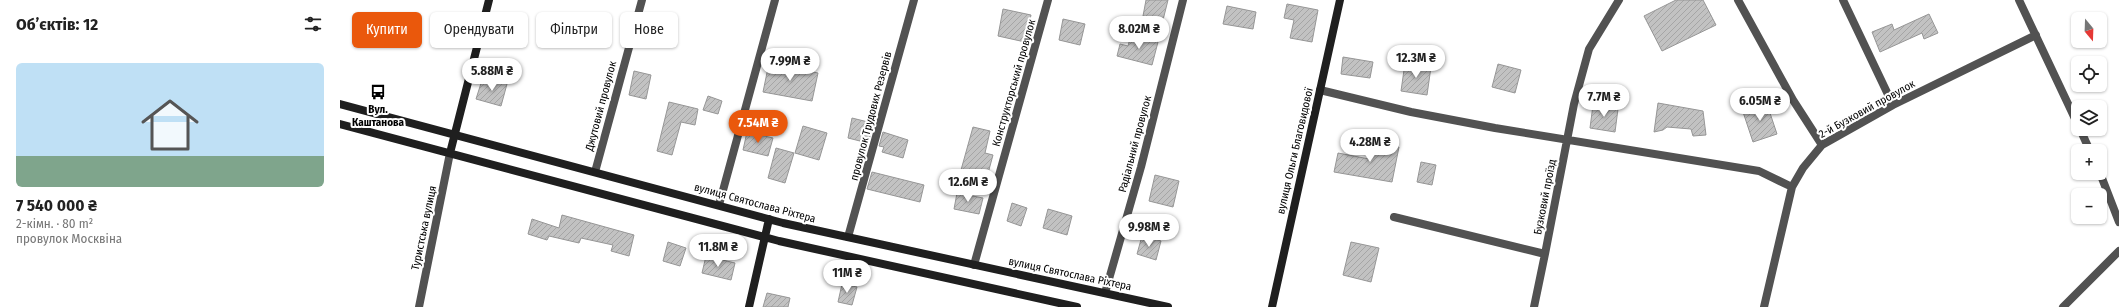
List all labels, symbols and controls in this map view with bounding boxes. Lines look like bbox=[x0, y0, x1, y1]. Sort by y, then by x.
chip: Купити bbox=[352, 12, 422, 48]
chip: Орендувати bbox=[430, 12, 528, 48]
chip: Фільтри bbox=[536, 12, 612, 48]
chip: Нове bbox=[620, 12, 678, 48]
north arrow bbox=[2071, 12, 2107, 48]
map controls bbox=[2071, 12, 2107, 224]
icon: filters bbox=[302, 13, 324, 35]
text: Об’єктів: 12 bbox=[16, 14, 98, 35]
pin: 8.02M ₴ bbox=[1102, 16, 1176, 50]
street label: Конструкторський провулок bbox=[990, 17, 1039, 148]
text: 8.02M ₴ bbox=[1118, 21, 1160, 36]
pin: 12.3M ₴ bbox=[1379, 45, 1453, 79]
pin: 7.99M ₴ bbox=[753, 48, 827, 82]
street label: провулок Трудових Резервів bbox=[847, 50, 895, 182]
text: 12.3M ₴ bbox=[1396, 50, 1436, 65]
text: 7.99M ₴ bbox=[770, 53, 810, 68]
button: locate bbox=[2071, 56, 2107, 92]
pin: 5.88M ₴ bbox=[455, 58, 529, 92]
street label: Джутовий провулок bbox=[583, 59, 619, 153]
text: 5.88M ₴ bbox=[471, 63, 513, 78]
street label: 2-й Бузковий провулок bbox=[1817, 77, 1918, 141]
bus stop icon: Вул. Каштанова bbox=[369, 83, 387, 101]
pin: 7.7M ₴ bbox=[1571, 84, 1637, 118]
street label: вулиця Ольги Благовидової bbox=[1274, 86, 1316, 215]
pin: 6.05M ₴ bbox=[1723, 88, 1797, 122]
icon: home bbox=[134, 89, 206, 161]
text: 7.7M ₴ bbox=[1588, 89, 1621, 104]
street label: Радіальний провулок bbox=[1116, 93, 1154, 194]
text: 6.05M ₴ bbox=[1739, 93, 1781, 108]
button: layers bbox=[2071, 100, 2107, 136]
place label: Вул. Каштанова bbox=[352, 103, 404, 129]
pin: 7.54M ₴ bbox=[721, 110, 795, 144]
text: 7.54M ₴ bbox=[738, 115, 778, 130]
pin: 4.28M ₴ bbox=[1333, 129, 1407, 163]
text: 4.28M ₴ bbox=[1349, 134, 1391, 149]
button: + bbox=[2071, 144, 2107, 180]
street label: Бузковий проїзд bbox=[1531, 158, 1559, 236]
pin: 12.6M ₴ bbox=[931, 169, 1005, 203]
text: 12.6M ₴ bbox=[948, 174, 988, 189]
street label: вулиця Святослава Ріхтера bbox=[693, 181, 817, 225]
street label: Туристська вулиця bbox=[409, 185, 439, 271]
button: − bbox=[2071, 188, 2107, 224]
text: 7 540 000 ₴ bbox=[16, 195, 97, 216]
pin: 9.98M ₴ bbox=[1112, 214, 1186, 248]
text: 2-кімн. · 80 m² bbox=[16, 216, 93, 231]
text: 9.98M ₴ bbox=[1128, 219, 1170, 234]
text: провулок Москвіна bbox=[16, 231, 122, 246]
pin: 11.8M ₴ bbox=[681, 234, 755, 268]
text: 11.8M ₴ bbox=[698, 239, 738, 254]
street label: вулиця Святослава Ріхтера bbox=[1007, 255, 1133, 293]
pin: 11M ₴ bbox=[819, 260, 875, 294]
text: 11M ₴ bbox=[832, 265, 862, 280]

